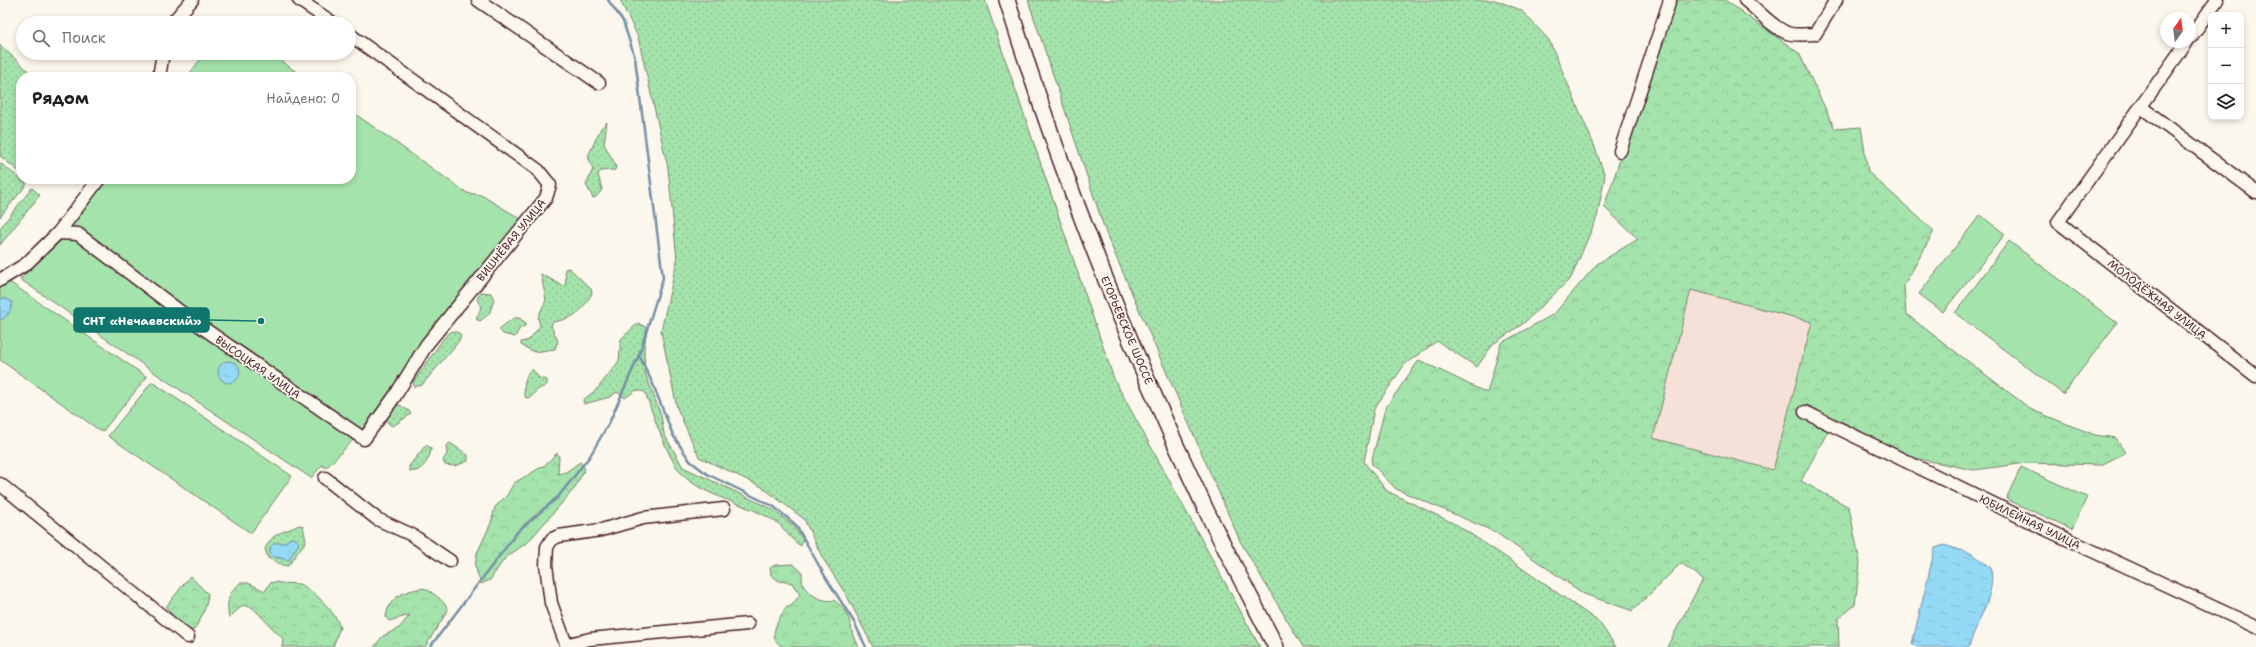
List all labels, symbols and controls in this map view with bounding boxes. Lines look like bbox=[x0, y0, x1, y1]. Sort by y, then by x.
north arrow bbox=[2160, 12, 2196, 48]
map controls bbox=[2208, 12, 2244, 120]
button: + bbox=[2208, 12, 2244, 48]
search box bbox=[16, 16, 356, 60]
icon: search bbox=[30, 27, 52, 49]
text: Поиск bbox=[62, 28, 106, 48]
button: − bbox=[2208, 48, 2244, 84]
button: layers bbox=[2208, 84, 2244, 120]
text: Рядом bbox=[32, 87, 89, 109]
text: Найдено: 0 bbox=[266, 90, 340, 107]
street label: ВИШНЁВАЯ УЛИЦА bbox=[473, 196, 549, 285]
street label: МОЛОДЁЖНАЯ УЛИЦА bbox=[2104, 256, 2209, 343]
street label: ЕГОРЬЕВСКОЕ ШОССЕ bbox=[1097, 274, 1156, 387]
callout: СНТ «Нечаевский» bbox=[74, 308, 209, 332]
text: СНТ «Нечаевский» bbox=[83, 313, 201, 329]
street label: ВЫСОЦКАЯ УЛИЦА bbox=[212, 332, 303, 402]
street label: ЮБИЛЕЙНАЯ УЛИЦА bbox=[1977, 491, 2083, 553]

